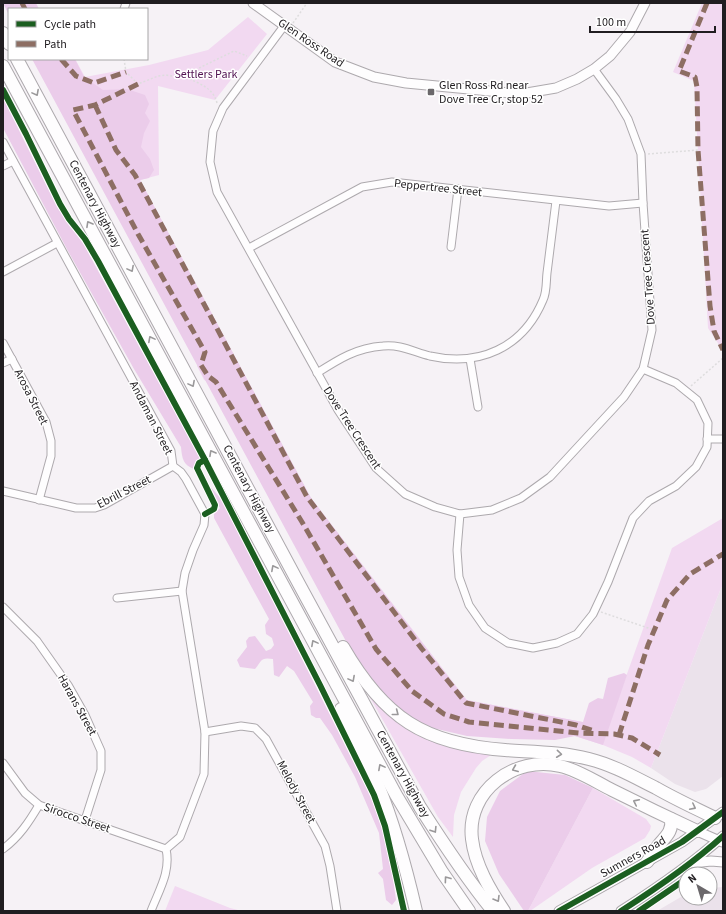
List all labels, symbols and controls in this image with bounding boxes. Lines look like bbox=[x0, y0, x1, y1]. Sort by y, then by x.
legend bbox=[8, 8, 148, 60]
scale bar bbox=[590, 8, 715, 34]
street label: Glen Ross Road bbox=[274, 14, 348, 72]
text: 100 m bbox=[596, 14, 626, 31]
text: Cycle path bbox=[44, 16, 96, 33]
text: Path bbox=[44, 36, 67, 53]
park label: Settlers Park bbox=[174, 66, 238, 83]
place label: Glen Ross Rd near Dove Tree Cr, stop 52 bbox=[439, 77, 543, 108]
marker: Glen Ross Rd near Dove Tree Cr, stop 52 bbox=[426, 87, 436, 97]
one-way arrow bbox=[31, 89, 38, 96]
street label: Centenary Highway bbox=[65, 157, 126, 252]
street label: Peppertree Street bbox=[393, 175, 483, 201]
one-way arrow bbox=[86, 221, 94, 228]
street label: Dove Tree Crescent bbox=[636, 229, 660, 325]
one-way arrow bbox=[126, 265, 133, 273]
one-way arrow bbox=[148, 335, 155, 343]
street label: Arosa Street bbox=[10, 366, 52, 428]
street label: Andaman Street bbox=[125, 378, 177, 458]
one-way arrow bbox=[187, 380, 195, 387]
street label: Dove Tree Crescent bbox=[319, 383, 385, 473]
street label: Centenary Highway bbox=[219, 442, 280, 537]
one-way arrow bbox=[209, 450, 217, 458]
street label: Ebrill Street bbox=[94, 471, 154, 513]
one-way arrow bbox=[271, 565, 278, 572]
one-way arrow bbox=[312, 640, 319, 647]
street label: Harans Street bbox=[53, 671, 101, 739]
one-way arrow bbox=[347, 675, 354, 682]
one-way arrow bbox=[391, 709, 398, 716]
street label: Centenary Highway bbox=[372, 727, 434, 821]
one-way arrow bbox=[556, 749, 562, 758]
street label: Melody Street bbox=[272, 758, 320, 826]
one-way arrow bbox=[379, 764, 386, 771]
one-way arrow bbox=[512, 765, 519, 773]
street label: Sirocco Street bbox=[41, 799, 113, 837]
one-way arrow bbox=[633, 799, 641, 807]
one-way arrow bbox=[688, 802, 696, 810]
one-way arrow bbox=[430, 826, 437, 833]
street label: Sumners Road bbox=[597, 832, 669, 882]
north arrow bbox=[678, 866, 718, 906]
text: N bbox=[685, 870, 700, 887]
one-way arrow bbox=[445, 877, 452, 884]
one-way arrow bbox=[492, 895, 500, 902]

